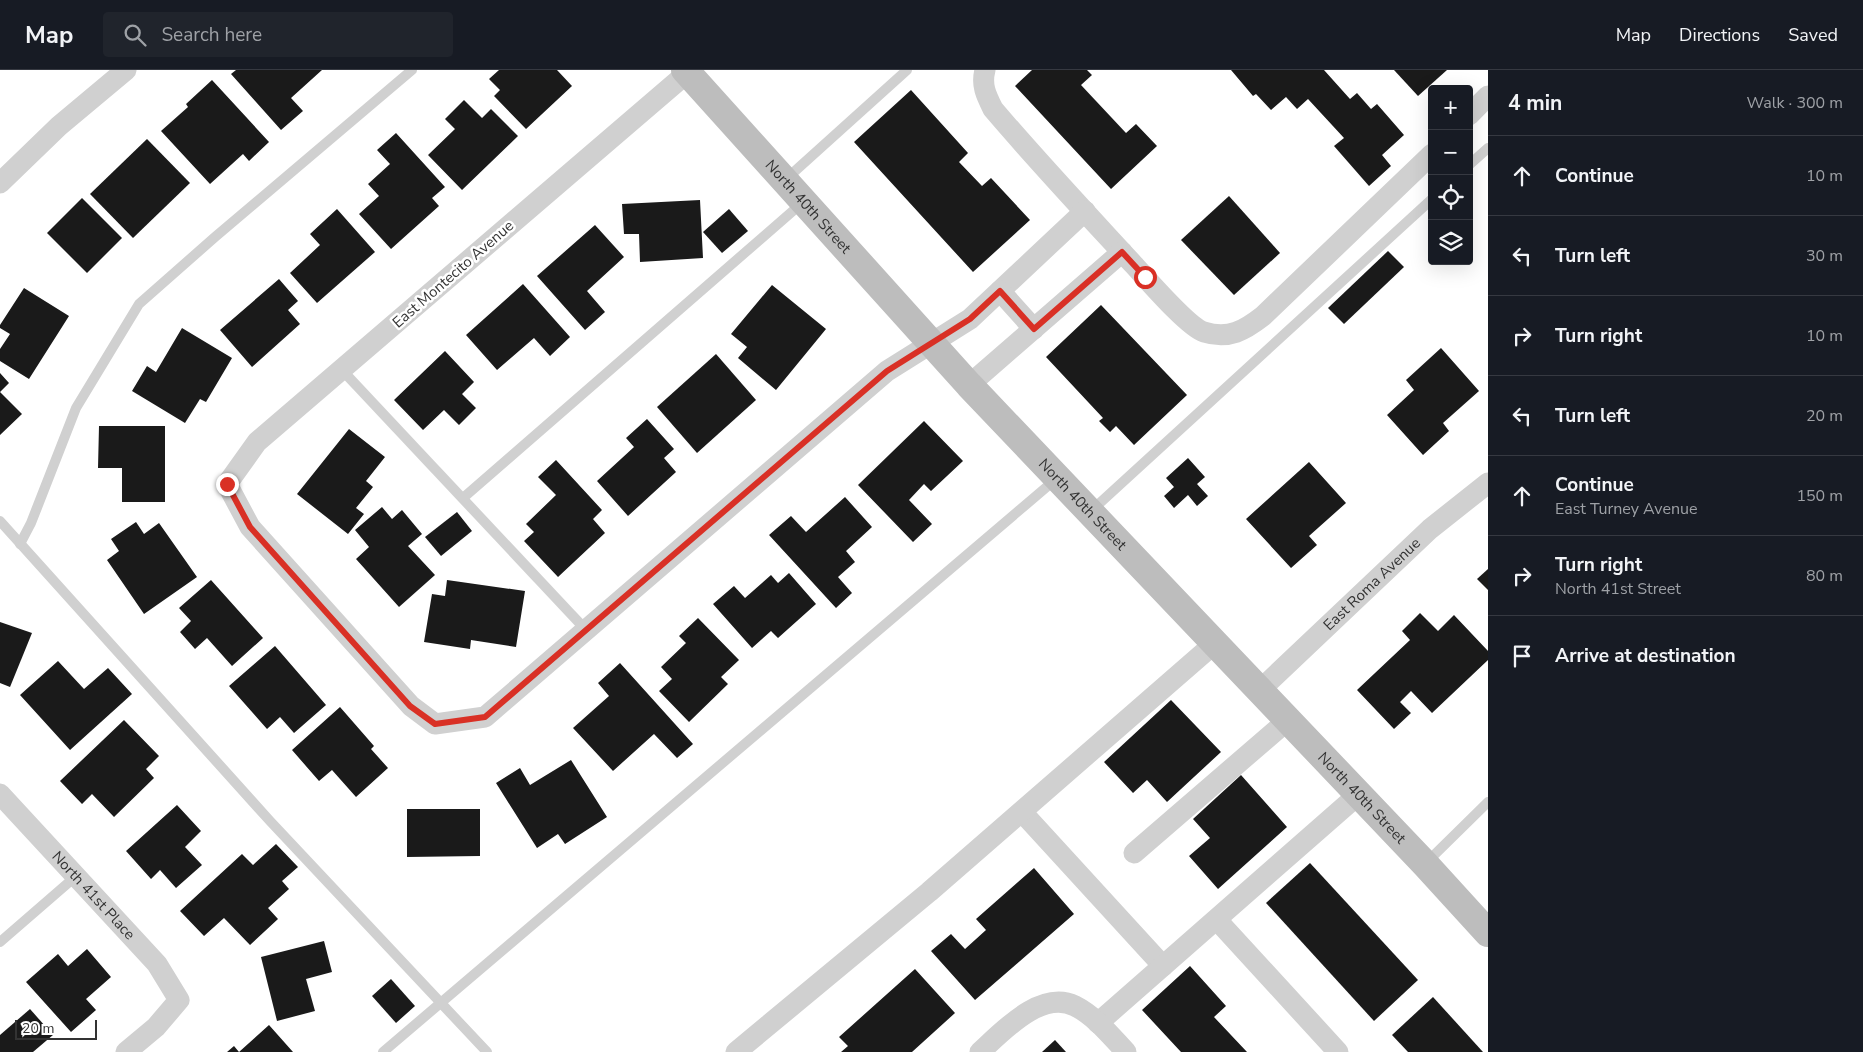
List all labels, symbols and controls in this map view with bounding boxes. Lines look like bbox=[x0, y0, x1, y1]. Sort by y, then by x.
search box bbox=[103, 12, 453, 57]
text: Map bbox=[25, 19, 73, 51]
icon: search bbox=[121, 21, 149, 49]
text: Search here bbox=[161, 22, 262, 48]
text: Map bbox=[1616, 23, 1651, 47]
text: Directions bbox=[1679, 23, 1760, 47]
text: Saved bbox=[1788, 23, 1838, 47]
map controls bbox=[1428, 85, 1473, 265]
button: + bbox=[1428, 85, 1473, 130]
text: 4 min bbox=[1508, 89, 1562, 117]
text: Walk · 300 m bbox=[1747, 92, 1843, 114]
button: − bbox=[1428, 130, 1473, 175]
street label: North 40th Street bbox=[761, 156, 856, 258]
icon: ahead bbox=[1508, 162, 1536, 190]
text: Continue bbox=[1555, 163, 1634, 189]
text: 10 m bbox=[1806, 165, 1843, 187]
button: locate bbox=[1428, 175, 1473, 220]
street label: East Montecito Avenue bbox=[388, 216, 518, 332]
button: layers bbox=[1428, 220, 1473, 265]
icon: left bbox=[1508, 242, 1536, 270]
text: Turn left bbox=[1555, 243, 1630, 269]
text: 30 m bbox=[1806, 245, 1843, 267]
route start bbox=[1134, 266, 1157, 289]
icon: right bbox=[1508, 322, 1536, 350]
text: Turn right bbox=[1555, 323, 1642, 349]
text: 10 m bbox=[1806, 325, 1843, 347]
icon: left bbox=[1508, 402, 1536, 430]
text: Turn left bbox=[1555, 403, 1630, 429]
text: 20 m bbox=[1806, 405, 1843, 427]
street label: North 40th Street bbox=[1034, 454, 1132, 555]
text: Continue bbox=[1555, 472, 1634, 498]
route end bbox=[216, 473, 239, 496]
icon: ahead bbox=[1508, 482, 1536, 510]
text: 150 m bbox=[1796, 485, 1843, 507]
text: East Turney Avenue bbox=[1555, 498, 1697, 520]
street label: East Roma Avenue bbox=[1319, 533, 1425, 635]
text: Turn right bbox=[1555, 552, 1642, 578]
icon: right bbox=[1508, 562, 1536, 590]
text: 80 m bbox=[1806, 565, 1843, 587]
text: North 41st Street bbox=[1555, 578, 1681, 600]
icon: arrive bbox=[1508, 642, 1536, 670]
text: Arrive at destination bbox=[1555, 643, 1736, 669]
street label: North 40th Street bbox=[1313, 748, 1411, 848]
street label: North 41st Place bbox=[48, 847, 140, 944]
scale bar bbox=[15, 1017, 98, 1040]
text: 20 m bbox=[22, 1019, 54, 1038]

